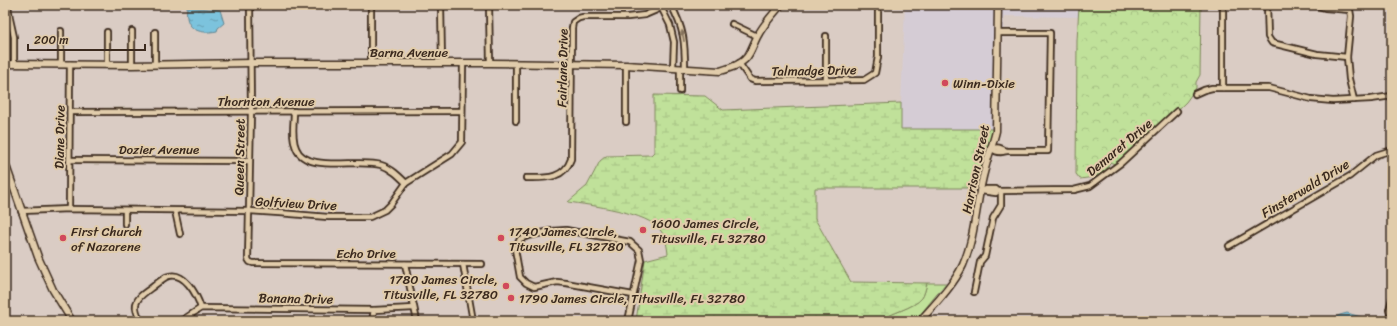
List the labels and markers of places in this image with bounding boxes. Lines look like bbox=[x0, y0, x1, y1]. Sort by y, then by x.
place label: Winn-Dixie bbox=[953, 72, 1015, 95]
marker: Winn-Dixie bbox=[940, 78, 950, 88]
place label: 1600 James Circle, Titusville, FL 32780 bbox=[651, 212, 766, 250]
place label: First Church of Nazarene bbox=[71, 220, 142, 258]
place label: 1740 James Circle, Titusville, FL 32780 bbox=[509, 220, 624, 258]
marker: 1600 James Circle, Titusville, FL 32780 bbox=[638, 225, 648, 235]
marker: First Church of Nazarene bbox=[58, 233, 68, 243]
marker: 1740 James Circle, Titusville, FL 32780 bbox=[496, 233, 506, 243]
place label: 1780 James Circle, Titusville, FL 32780 bbox=[383, 268, 498, 306]
marker: 1780 James Circle, Titusville, FL 32780 bbox=[501, 281, 511, 291]
place label: 1790 James Circle, Titusville, FL 32780 bbox=[519, 287, 745, 310]
marker: 1790 James Circle, Titusville, FL 32780 bbox=[506, 293, 516, 303]

